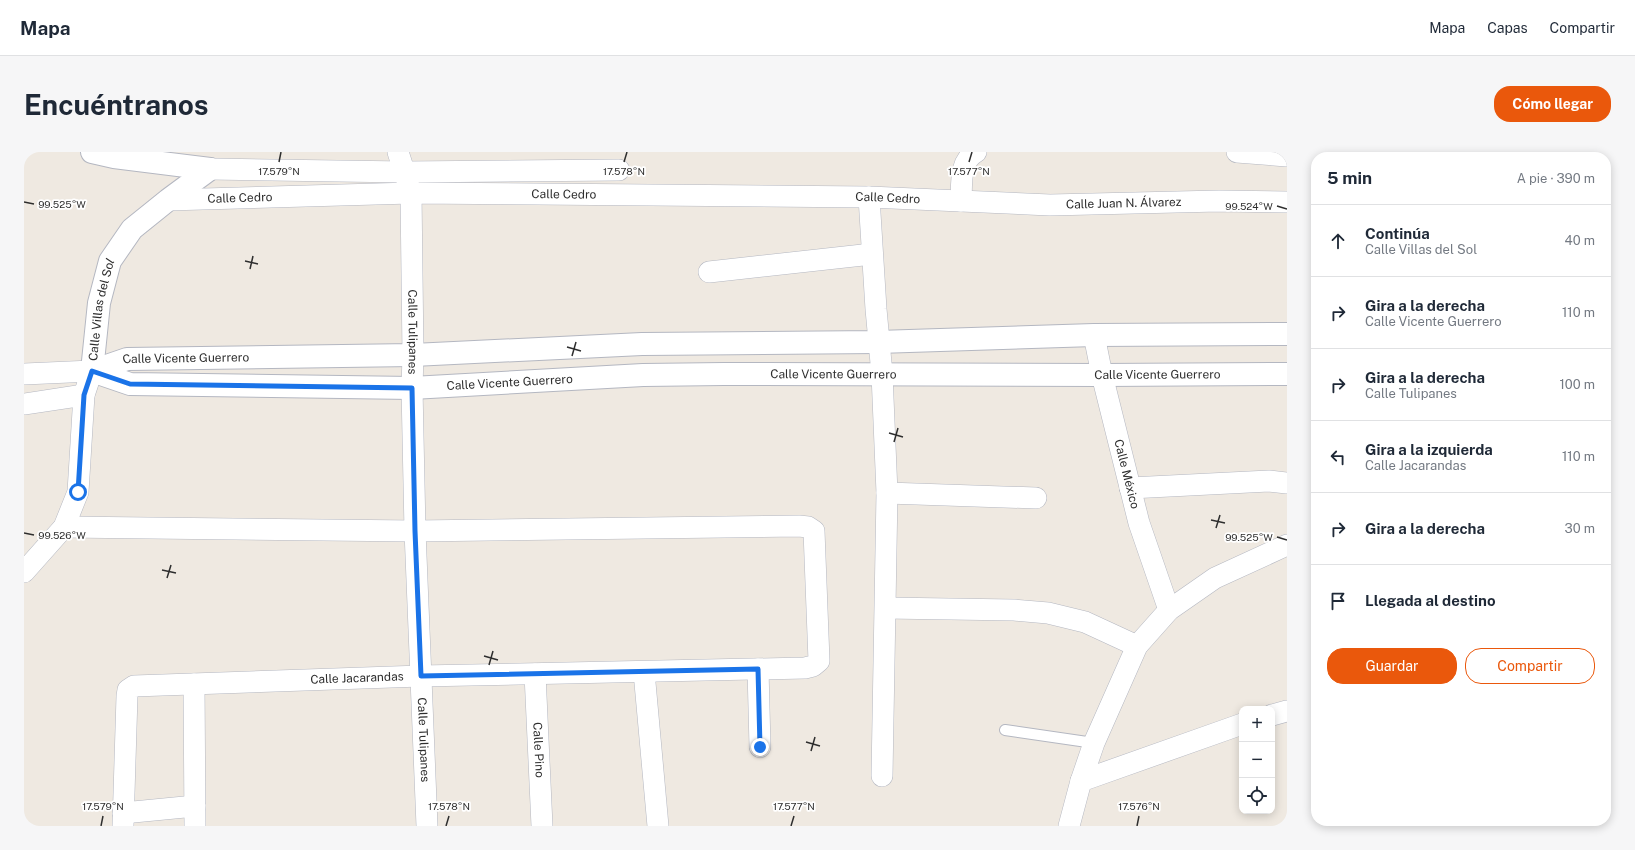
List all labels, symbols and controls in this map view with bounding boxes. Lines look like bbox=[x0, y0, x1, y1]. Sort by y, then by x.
text: Mapa bbox=[20, 17, 70, 39]
text: Mapa bbox=[1429, 20, 1465, 36]
text: Capas bbox=[1487, 20, 1528, 36]
text: Compartir bbox=[1550, 20, 1615, 36]
button: Cómo llegar bbox=[1494, 86, 1611, 122]
text: Encuéntranos bbox=[24, 88, 209, 121]
text: 17.579°N bbox=[258, 165, 300, 177]
text: 17.578°N bbox=[603, 165, 645, 177]
text: 17.577°N bbox=[948, 165, 990, 177]
text: 5 min bbox=[1327, 168, 1372, 188]
text: A pie · 390 m bbox=[1517, 171, 1595, 186]
street label: Calle Cedro bbox=[531, 187, 597, 202]
street label: Calle Cedro bbox=[207, 190, 273, 206]
street label: Calle Cedro bbox=[855, 190, 921, 206]
street label: Calle Juan N. Álvarez bbox=[1066, 195, 1182, 212]
text: 99.525°W bbox=[38, 198, 86, 210]
text: 99.524°W bbox=[1225, 200, 1273, 212]
text: Continúa bbox=[1365, 225, 1430, 242]
icon: ahead bbox=[1327, 230, 1349, 252]
text: 40 m bbox=[1564, 233, 1595, 248]
text: Calle Villas del Sol bbox=[1365, 242, 1477, 257]
street label: Calle Villas del Sol bbox=[86, 255, 117, 362]
street label: Calle Tulipanes bbox=[405, 289, 420, 375]
text: Gira a la derecha bbox=[1365, 297, 1485, 314]
icon: right bbox=[1327, 302, 1349, 324]
text: 110 m bbox=[1562, 305, 1595, 320]
text: Calle Vicente Guerrero bbox=[1365, 314, 1502, 329]
street label: Calle Vicente Guerrero bbox=[121, 350, 249, 367]
street label: Calle Vicente Guerrero bbox=[770, 367, 897, 381]
street label: Calle Vicente Guerrero bbox=[1094, 367, 1221, 382]
text: Gira a la derecha bbox=[1365, 369, 1485, 386]
street label: Calle Vicente Guerrero bbox=[446, 372, 573, 393]
icon: right bbox=[1327, 374, 1349, 396]
text: 100 m bbox=[1559, 377, 1595, 392]
text: Calle Tulipanes bbox=[1365, 386, 1457, 401]
street label: Calle México bbox=[1111, 438, 1142, 511]
text: Gira a la izquierda bbox=[1365, 441, 1493, 458]
icon: left bbox=[1327, 446, 1349, 468]
text: 110 m bbox=[1562, 449, 1595, 464]
text: Calle Jacarandas bbox=[1365, 458, 1466, 473]
route start bbox=[69, 483, 87, 501]
icon: right bbox=[1327, 518, 1349, 540]
text: Gira a la derecha bbox=[1365, 520, 1485, 537]
text: 30 m bbox=[1565, 521, 1595, 536]
text: 99.526°W bbox=[38, 529, 86, 541]
text: 99.525°W bbox=[1225, 531, 1273, 543]
icon: arrive bbox=[1327, 590, 1349, 612]
text: Llegada al destino bbox=[1365, 592, 1496, 609]
button: Guardar bbox=[1327, 648, 1457, 684]
button: Compartir bbox=[1465, 648, 1595, 684]
street label: Calle Jacarandas bbox=[310, 669, 404, 687]
street label: Calle Tulipanes bbox=[415, 697, 432, 782]
map controls bbox=[1239, 706, 1275, 814]
button: + bbox=[1239, 706, 1275, 742]
street label: Calle Pino bbox=[530, 722, 547, 778]
route end bbox=[751, 738, 769, 756]
button: − bbox=[1239, 742, 1275, 778]
button: locate bbox=[1239, 778, 1275, 814]
text: 17.579°N bbox=[82, 800, 124, 812]
text: 17.578°N bbox=[428, 800, 470, 812]
text: 17.577°N bbox=[773, 800, 815, 812]
text: 17.576°N bbox=[1118, 800, 1160, 812]

